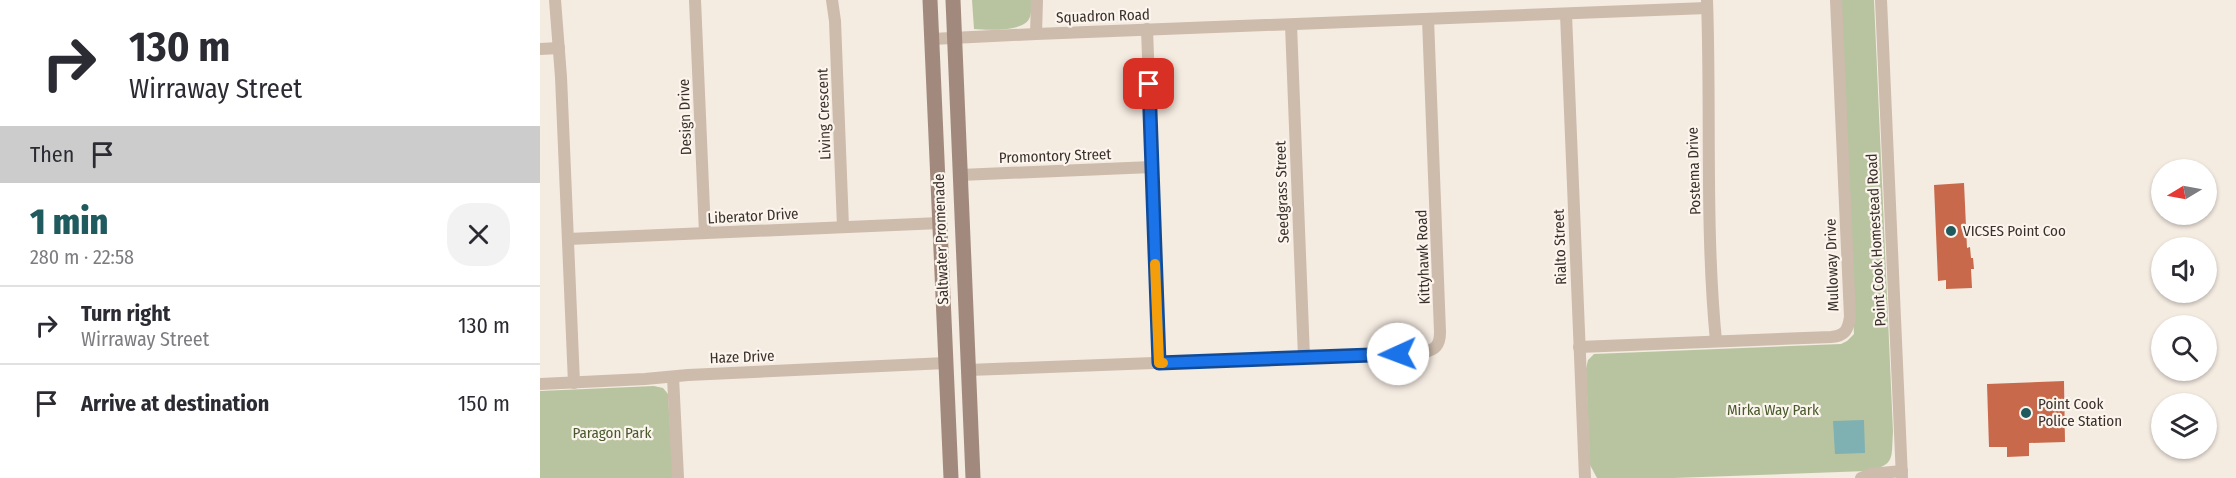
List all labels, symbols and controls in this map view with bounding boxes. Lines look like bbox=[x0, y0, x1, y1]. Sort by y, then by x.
street label: Squadron Road bbox=[1056, 5, 1150, 27]
text: 130 m bbox=[129, 22, 230, 72]
icon: right bbox=[30, 24, 108, 102]
pin bbox=[1123, 58, 1174, 109]
icon: arrive bbox=[1132, 67, 1165, 100]
street label: Living Crescent bbox=[813, 68, 835, 160]
text: Wirraway Street bbox=[129, 73, 302, 105]
street label: Design Drive bbox=[675, 78, 695, 156]
street label: Postema Drive bbox=[1683, 127, 1705, 215]
icon: arrive bbox=[86, 138, 119, 171]
street label: Seedgrass Street bbox=[1271, 140, 1293, 244]
text: Then bbox=[30, 141, 74, 168]
street label: Promontory Street bbox=[998, 145, 1112, 167]
street label: Point Cook Homestead Road bbox=[1862, 153, 1890, 327]
north arrow bbox=[2151, 159, 2217, 225]
map controls bbox=[2151, 159, 2217, 459]
street label: Saltwater Promenade bbox=[930, 173, 952, 305]
text: 1 min bbox=[30, 200, 108, 244]
button: close bbox=[447, 203, 510, 266]
street label: Liberator Drive bbox=[707, 205, 799, 227]
street label: Kittyhawk Road bbox=[1412, 209, 1434, 305]
street label: Rialto Street bbox=[1550, 209, 1570, 285]
street label: Mulloway Drive bbox=[1821, 218, 1843, 312]
place label: VICSES Point Coo bbox=[1963, 222, 2066, 240]
marker: VICSES Point Coo bbox=[1944, 224, 1958, 238]
button: sound bbox=[2151, 237, 2217, 303]
text: 280 m · 22:58 bbox=[30, 245, 134, 269]
text: Turn right bbox=[81, 300, 170, 327]
icon: right bbox=[30, 309, 63, 342]
text: 130 m bbox=[458, 312, 510, 339]
button: search bbox=[2151, 315, 2217, 381]
position arrow bbox=[1366, 322, 1430, 386]
text: Wirraway Street bbox=[81, 327, 209, 351]
street label: Haze Drive bbox=[709, 347, 775, 367]
icon: arrive bbox=[30, 387, 63, 420]
text: Arrive at destination bbox=[81, 390, 269, 417]
text: 150 m bbox=[458, 390, 510, 417]
button: layers bbox=[2151, 393, 2217, 459]
place label: Point Cook Police Station bbox=[2038, 395, 2122, 430]
park label: Mirka Way Park bbox=[1727, 401, 1819, 419]
marker: Point Cook Police Station bbox=[2019, 406, 2033, 420]
park label: Paragon Park bbox=[572, 424, 652, 442]

